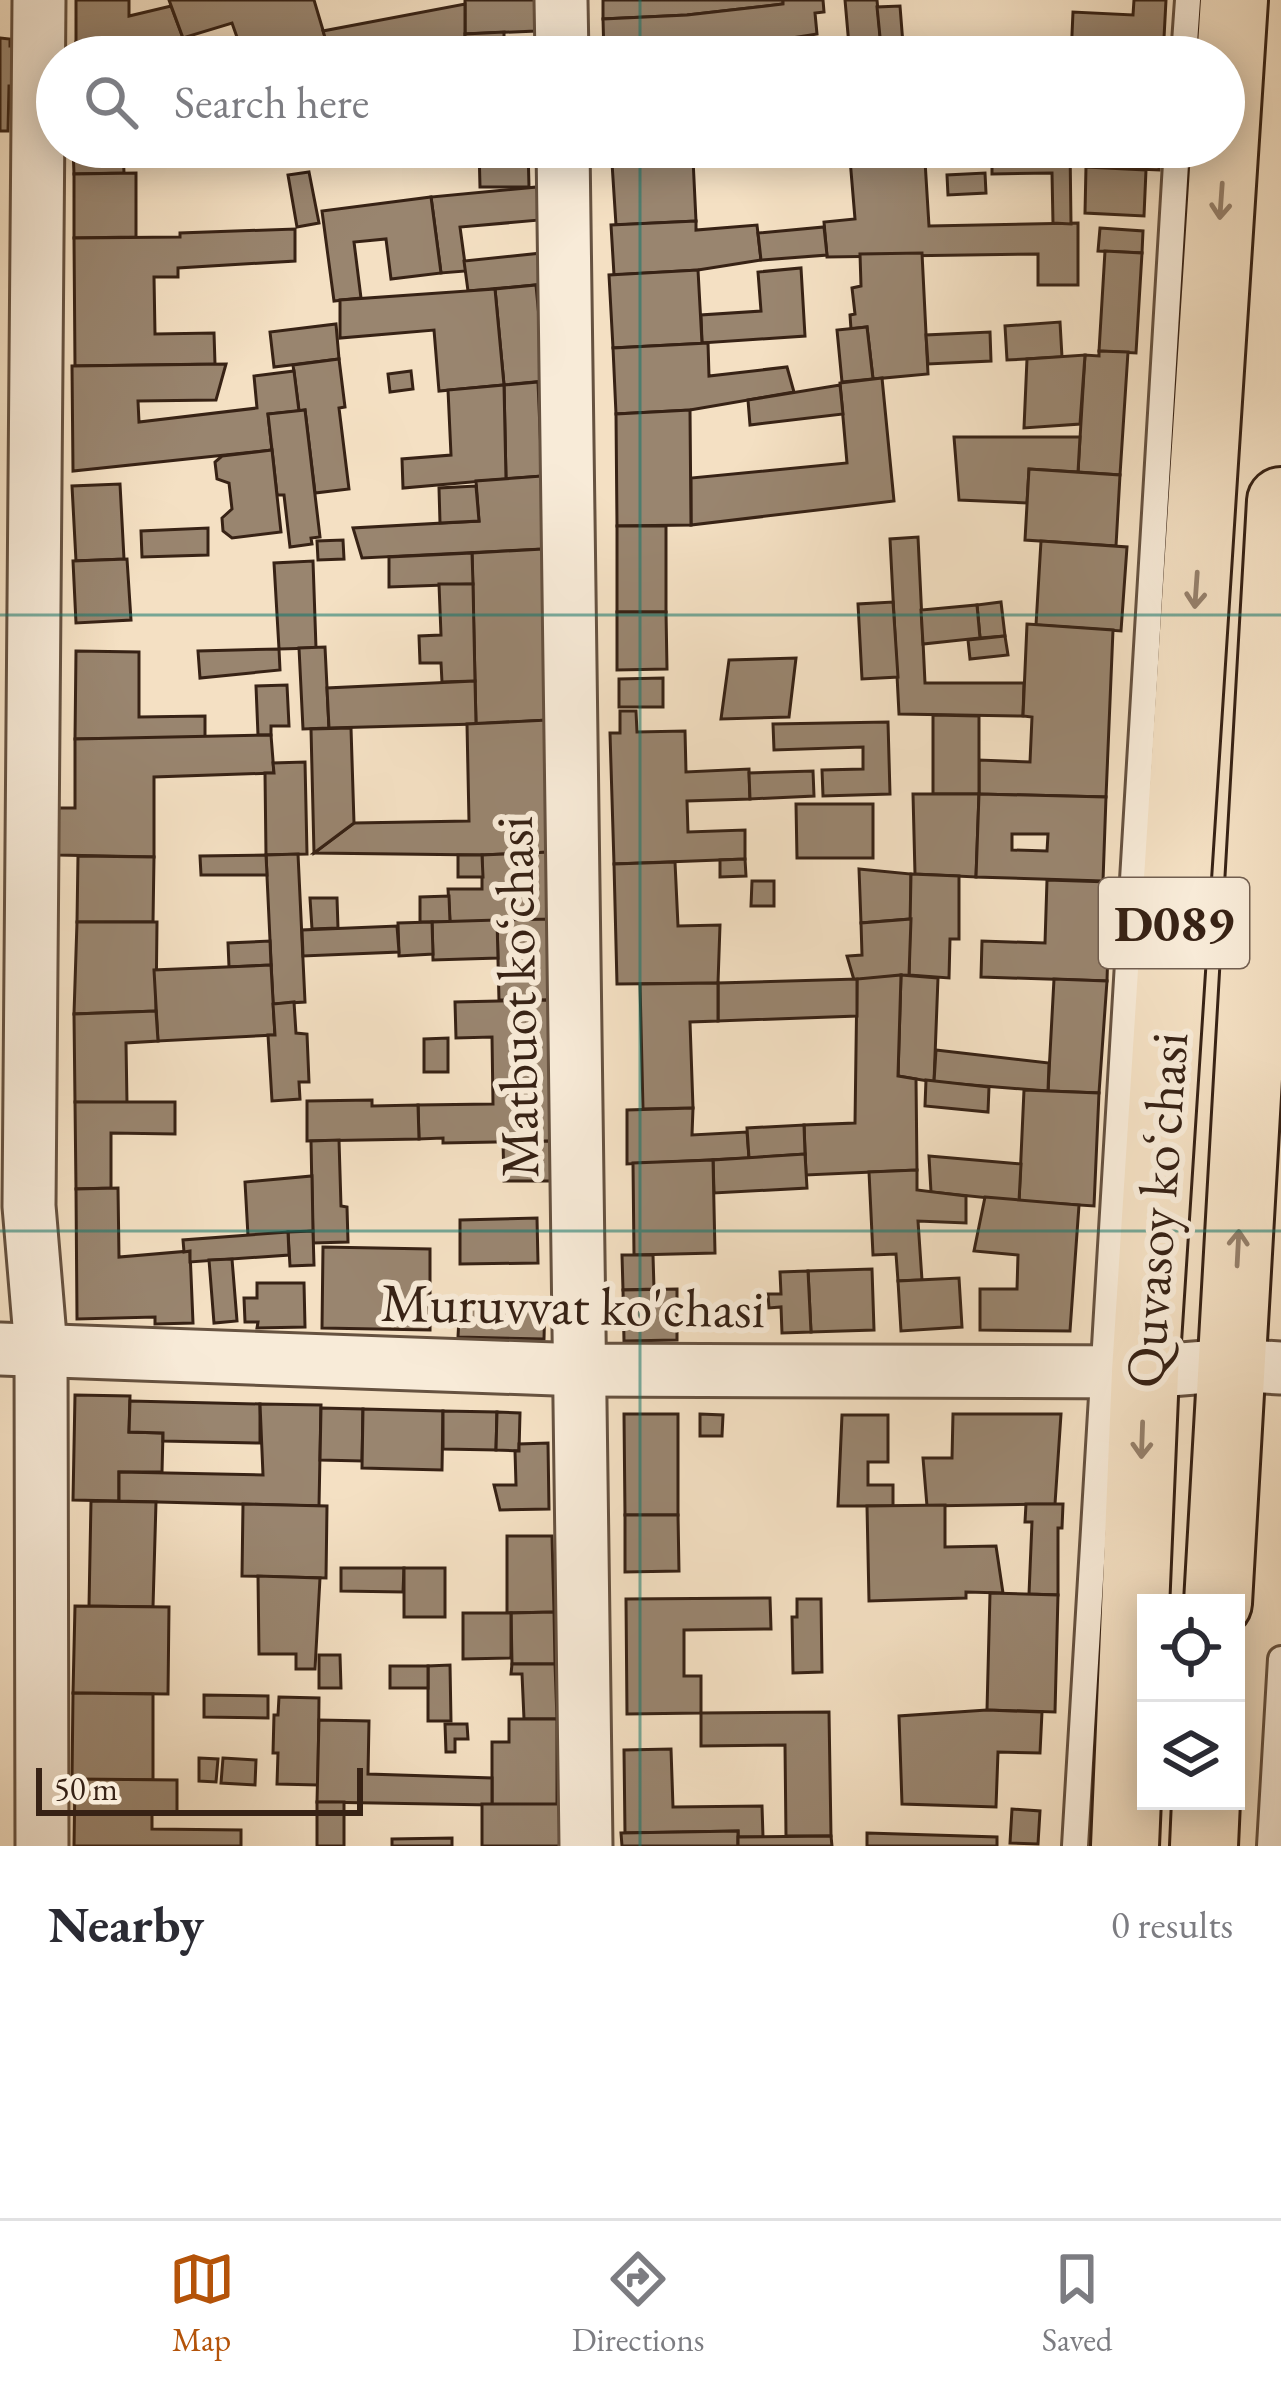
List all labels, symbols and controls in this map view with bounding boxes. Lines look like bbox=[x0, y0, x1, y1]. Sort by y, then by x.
search box bbox=[36, 36, 1245, 168]
icon: search bbox=[78, 69, 144, 135]
text: Search here bbox=[174, 73, 369, 131]
one-way arrow bbox=[1209, 181, 1232, 220]
one-way arrow bbox=[1184, 570, 1207, 609]
street label: Matbuot koʻchasi bbox=[478, 816, 554, 1178]
road number: D089 bbox=[1099, 878, 1249, 968]
street label: Quvasoy koʻchasi bbox=[1109, 1030, 1203, 1390]
one-way arrow bbox=[1227, 1230, 1250, 1269]
street label: Muruvvat ko'chasi bbox=[380, 1267, 766, 1343]
one-way arrow bbox=[1130, 1420, 1153, 1459]
map controls bbox=[1137, 1594, 1245, 1810]
button: locate bbox=[1137, 1594, 1245, 1702]
button: layers bbox=[1137, 1702, 1245, 1810]
scale bar bbox=[36, 1762, 363, 1815]
text: 50 m bbox=[54, 1767, 118, 1810]
text: Nearby bbox=[48, 1891, 204, 1957]
text: 0 results bbox=[1111, 1899, 1233, 1950]
tab: Map bbox=[169, 2246, 235, 2361]
tab: Directions bbox=[572, 2246, 705, 2361]
tab: Saved bbox=[1042, 2246, 1112, 2361]

